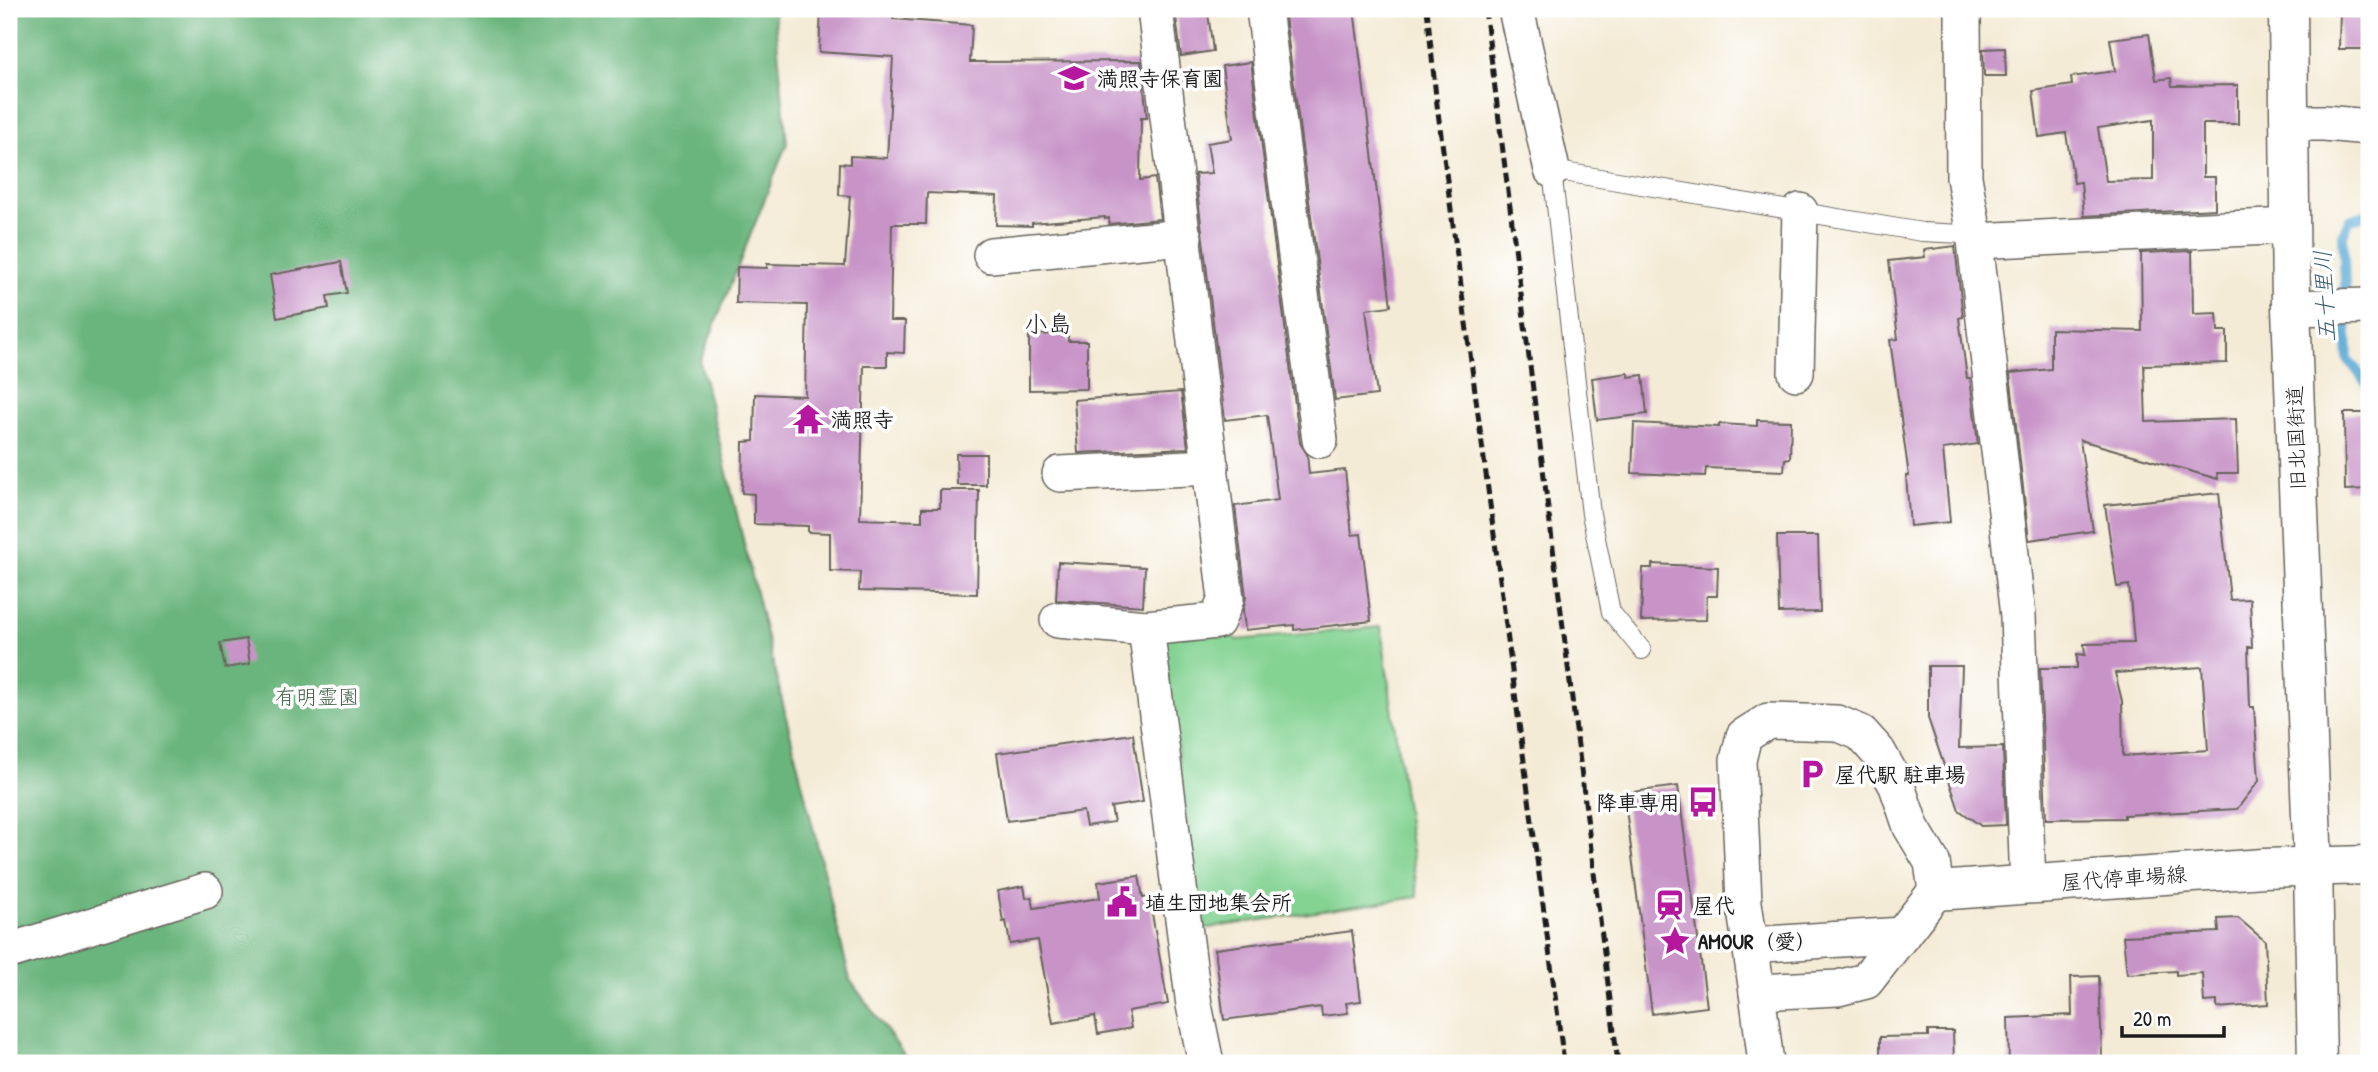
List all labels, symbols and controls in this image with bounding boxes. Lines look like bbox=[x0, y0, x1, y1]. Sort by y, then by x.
school or university icon: 満照寺保育園 bbox=[1057, 61, 1091, 95]
place label: 満照寺保育園 bbox=[1097, 64, 1223, 93]
water label: 五十里川 bbox=[2306, 249, 2342, 343]
district label: 小島 bbox=[1024, 307, 1072, 339]
street label: 旧北国街道 bbox=[2280, 385, 2312, 491]
temple icon: 満照寺 bbox=[791, 402, 825, 436]
place label: 満照寺 bbox=[831, 405, 894, 434]
park label: 有明霊園 bbox=[275, 682, 359, 711]
parking icon: 屋代駅 駐車場 bbox=[1795, 757, 1829, 791]
place label: 屋代駅 駐車場 bbox=[1835, 760, 1966, 789]
bus stop icon: 降車専用 bbox=[1686, 785, 1720, 819]
place label: 降車専用 bbox=[1596, 788, 1680, 817]
street label: 屋代停車場線 bbox=[2060, 859, 2188, 897]
public building icon: 埴生団地集会所 bbox=[1105, 885, 1139, 919]
place label: 埴生団地集会所 bbox=[1145, 888, 1292, 917]
station icon: 屋代 bbox=[1653, 888, 1687, 922]
place label: 屋代 bbox=[1693, 891, 1735, 920]
place icon: AMOUR（愛） bbox=[1658, 924, 1692, 958]
place label: AMOUR（愛） bbox=[1698, 927, 1817, 956]
scale bar bbox=[2122, 995, 2224, 1039]
text: 20 m bbox=[2133, 1004, 2171, 1033]

